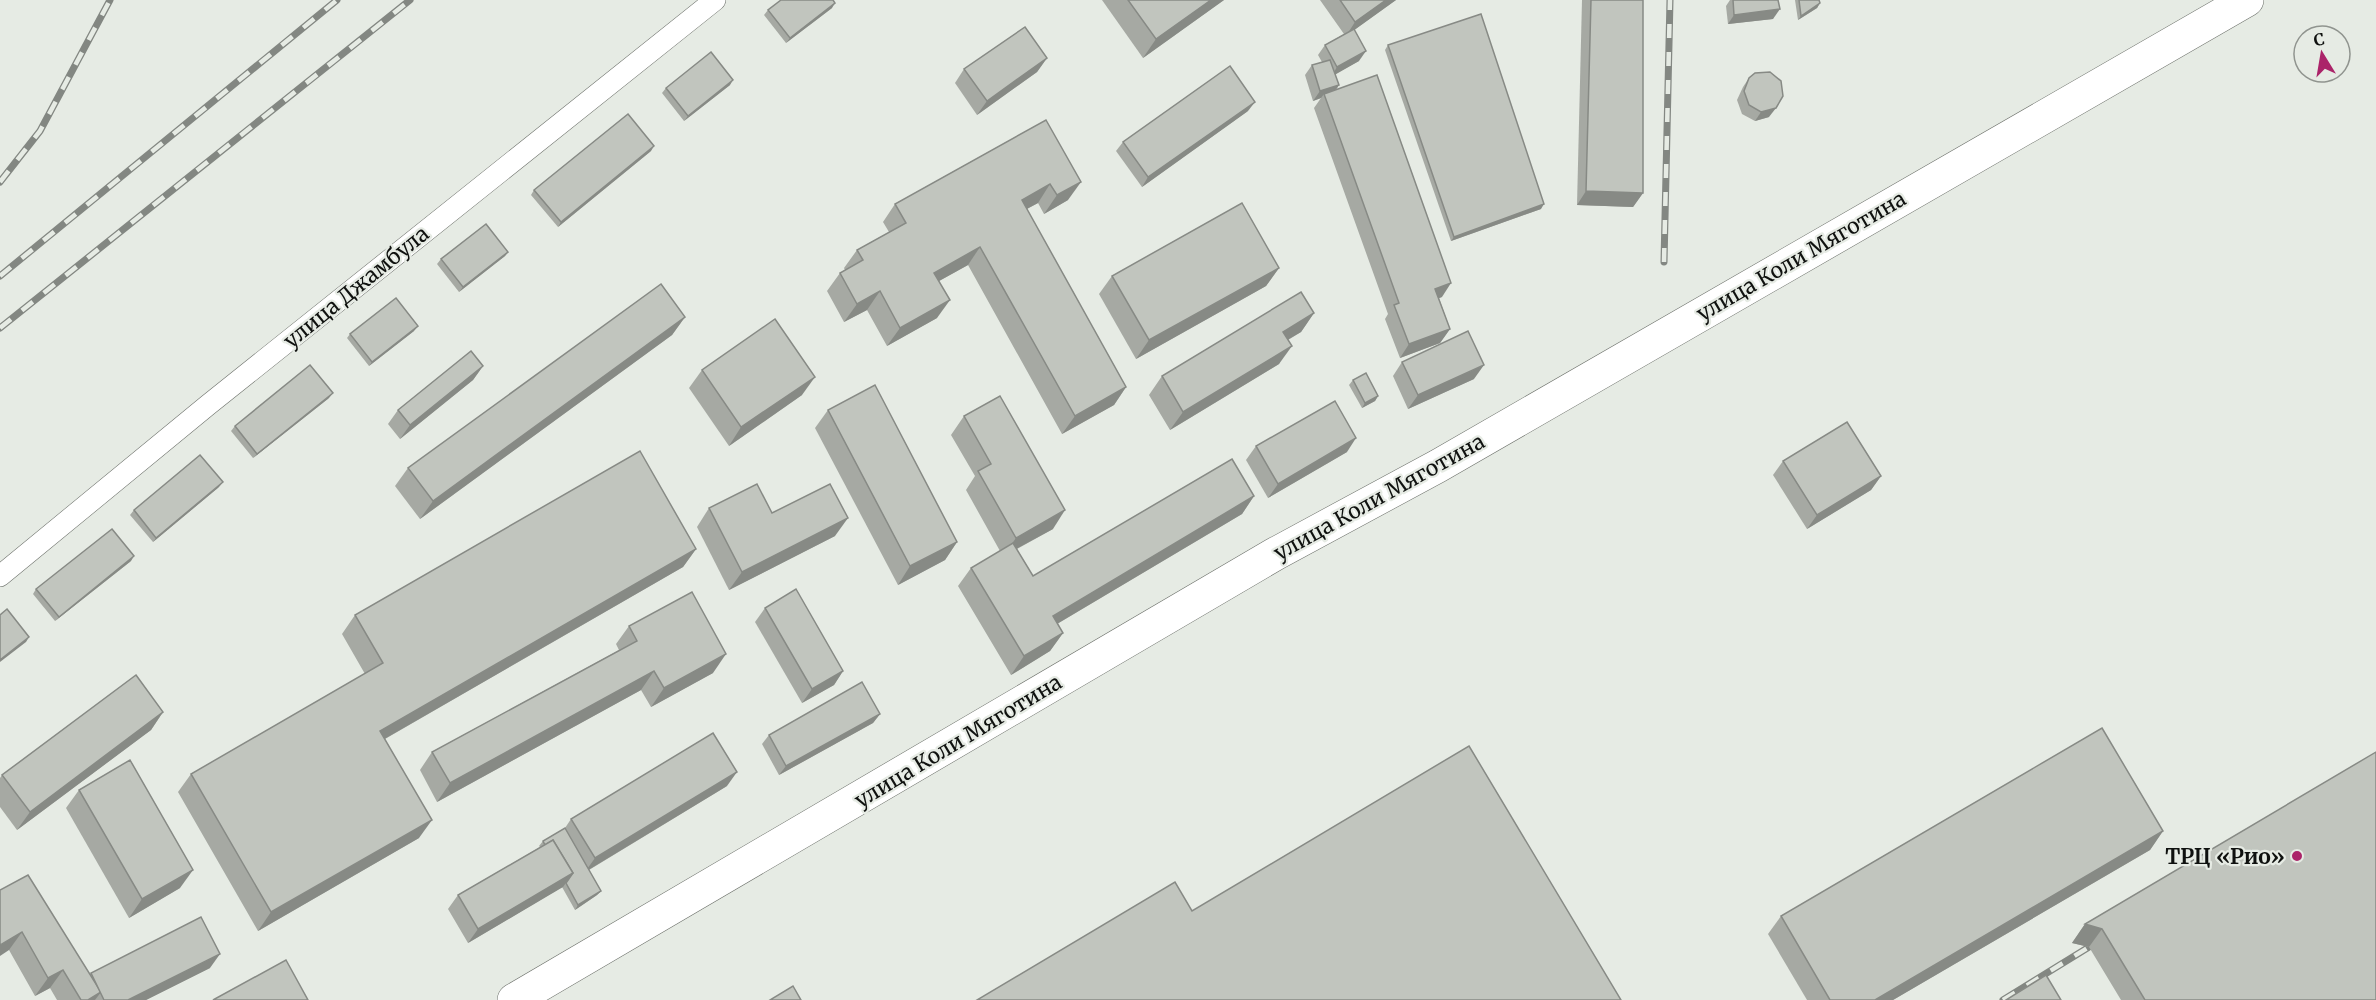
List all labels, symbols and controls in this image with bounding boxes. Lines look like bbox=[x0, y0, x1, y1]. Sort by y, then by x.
north arrow bbox=[2292, 24, 2352, 84]
text: С bbox=[2312, 28, 2326, 50]
street label: улица Коли Мяготина bbox=[1692, 185, 1910, 327]
street label: улица Джамбула bbox=[278, 220, 434, 354]
street label: улица Коли Мяготина bbox=[1269, 428, 1489, 566]
street label: улица Коли Мяготина bbox=[849, 668, 1067, 814]
place label: ТРЦ «Рио» bbox=[2165, 843, 2285, 870]
marker: ТРЦ «Рио» bbox=[2290, 849, 2304, 863]

